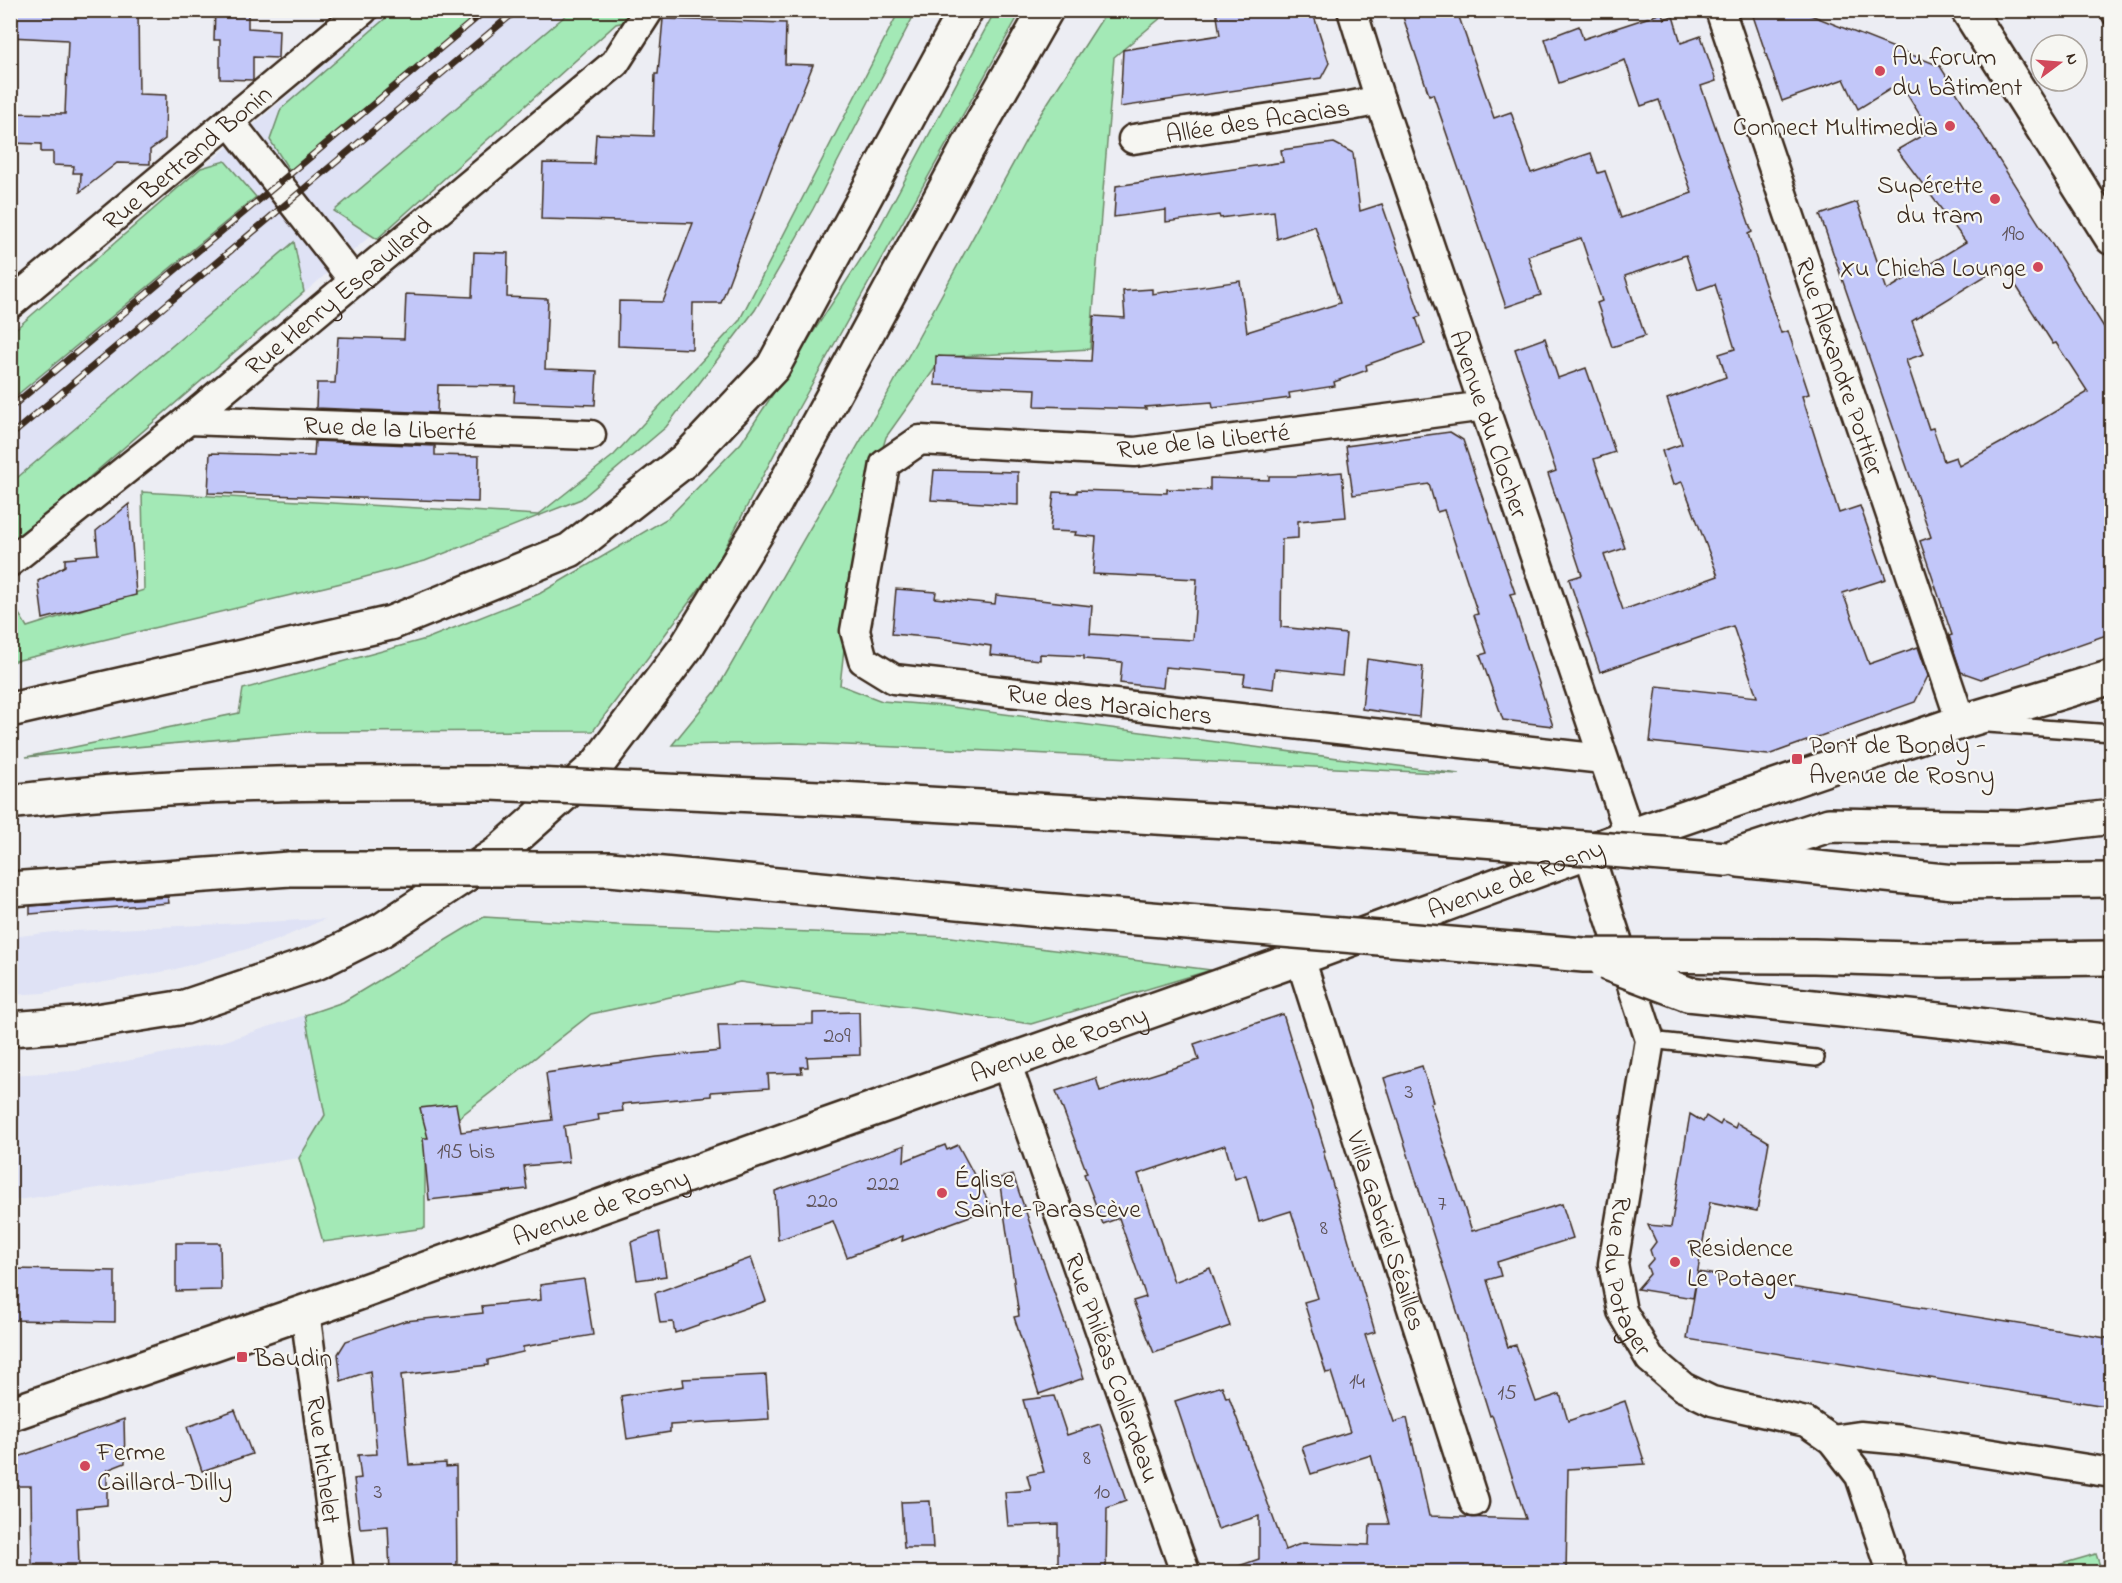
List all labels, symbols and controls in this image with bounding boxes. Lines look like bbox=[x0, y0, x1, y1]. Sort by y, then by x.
north arrow bbox=[2029, 33, 2089, 93]
place label: Au forum du bâtiment bbox=[1892, 40, 2023, 108]
text: N bbox=[2058, 51, 2085, 68]
marker: Au forum du bâtiment bbox=[1873, 64, 1887, 78]
street label: Rue Bertrand Bonin bbox=[96, 77, 282, 241]
street label: Allée des Acacias bbox=[1163, 90, 1353, 156]
place label: Connect Multimedia bbox=[1733, 110, 1938, 148]
marker: Connect Multimedia bbox=[1943, 119, 1957, 133]
place label: Supérette du tram bbox=[1877, 168, 1983, 236]
marker: Supérette du tram bbox=[1988, 192, 2002, 206]
street label: Rue Henry Espaullard bbox=[238, 207, 442, 386]
house number: 190 bbox=[2001, 219, 2025, 251]
place label: Xu Chicha Lounge bbox=[1840, 251, 2026, 289]
street label: Rue Alexandre Pottier bbox=[1783, 253, 1893, 482]
marker: Xu Chicha Lounge bbox=[2031, 260, 2045, 274]
street label: Avenue du Clocher bbox=[1438, 326, 1537, 524]
street label: Rue de la Liberté bbox=[302, 408, 477, 453]
street label: Rue de la Liberté bbox=[1115, 415, 1292, 471]
street label: Rue des Maraichers bbox=[1004, 676, 1214, 737]
place label: Pont de Bondy - Avenue de Rosny bbox=[1809, 728, 1994, 796]
marker: Pont de Bondy - Avenue de Rosny bbox=[1790, 752, 1804, 766]
street label: Avenue de Rosny bbox=[1423, 831, 1610, 931]
street label: Avenue de Rosny bbox=[966, 997, 1153, 1095]
house number: 209 bbox=[823, 1021, 851, 1053]
house number: 3 bbox=[1404, 1077, 1414, 1109]
street label: Villa Gabriel Séailles bbox=[1334, 1126, 1434, 1336]
house number: 195 bis bbox=[437, 1137, 495, 1169]
street label: Avenue de Rosny bbox=[508, 1160, 695, 1258]
place label: Église Sainte-Parascève bbox=[954, 1162, 1141, 1230]
house number: 222 bbox=[867, 1169, 899, 1201]
house number: 220 bbox=[806, 1186, 838, 1218]
marker: Église Sainte-Parascève bbox=[935, 1186, 949, 1200]
house number: 7 bbox=[1437, 1189, 1447, 1221]
street label: Rue du Potager bbox=[1590, 1193, 1661, 1365]
house number: 8 bbox=[1320, 1213, 1328, 1245]
place label: Résidence Le Potager bbox=[1687, 1231, 1797, 1299]
street label: Rue Philéas Collardeau bbox=[1053, 1249, 1168, 1489]
marker: Résidence Le Potager bbox=[1668, 1255, 1682, 1269]
place label: Baudin bbox=[253, 1341, 332, 1379]
marker: Baudin bbox=[235, 1350, 249, 1364]
house number: 14 bbox=[1349, 1367, 1365, 1399]
house number: 15 bbox=[1497, 1378, 1517, 1410]
street label: Rue Michelet bbox=[294, 1394, 349, 1526]
place label: Ferme Caillard-Dilly bbox=[96, 1435, 232, 1503]
house number: 8 bbox=[1083, 1443, 1091, 1475]
marker: Ferme Caillard-Dilly bbox=[78, 1459, 92, 1473]
house number: 3 bbox=[373, 1477, 383, 1509]
house number: 10 bbox=[1094, 1477, 1110, 1509]

